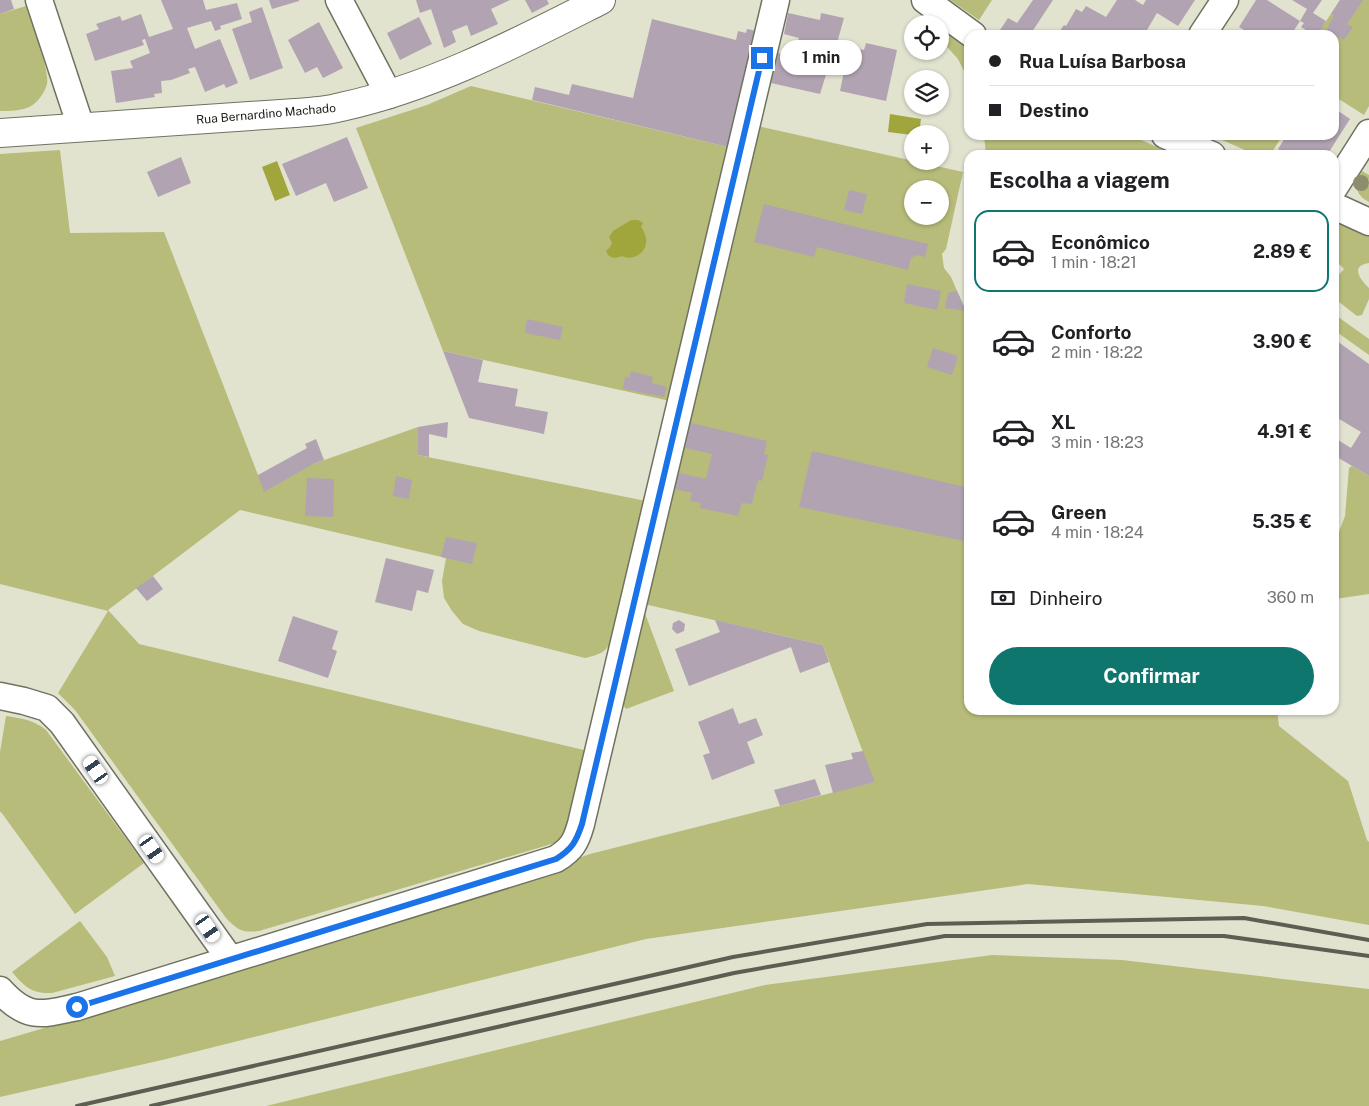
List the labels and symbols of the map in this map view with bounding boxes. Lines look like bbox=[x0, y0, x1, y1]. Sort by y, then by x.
callout: 1 min bbox=[780, 40, 862, 76]
route end bbox=[751, 47, 773, 69]
street label: Rua Bernardino Machado bbox=[196, 101, 337, 127]
car bbox=[81, 753, 110, 787]
car bbox=[137, 832, 166, 866]
car bbox=[193, 911, 222, 945]
route start bbox=[66, 996, 88, 1018]

